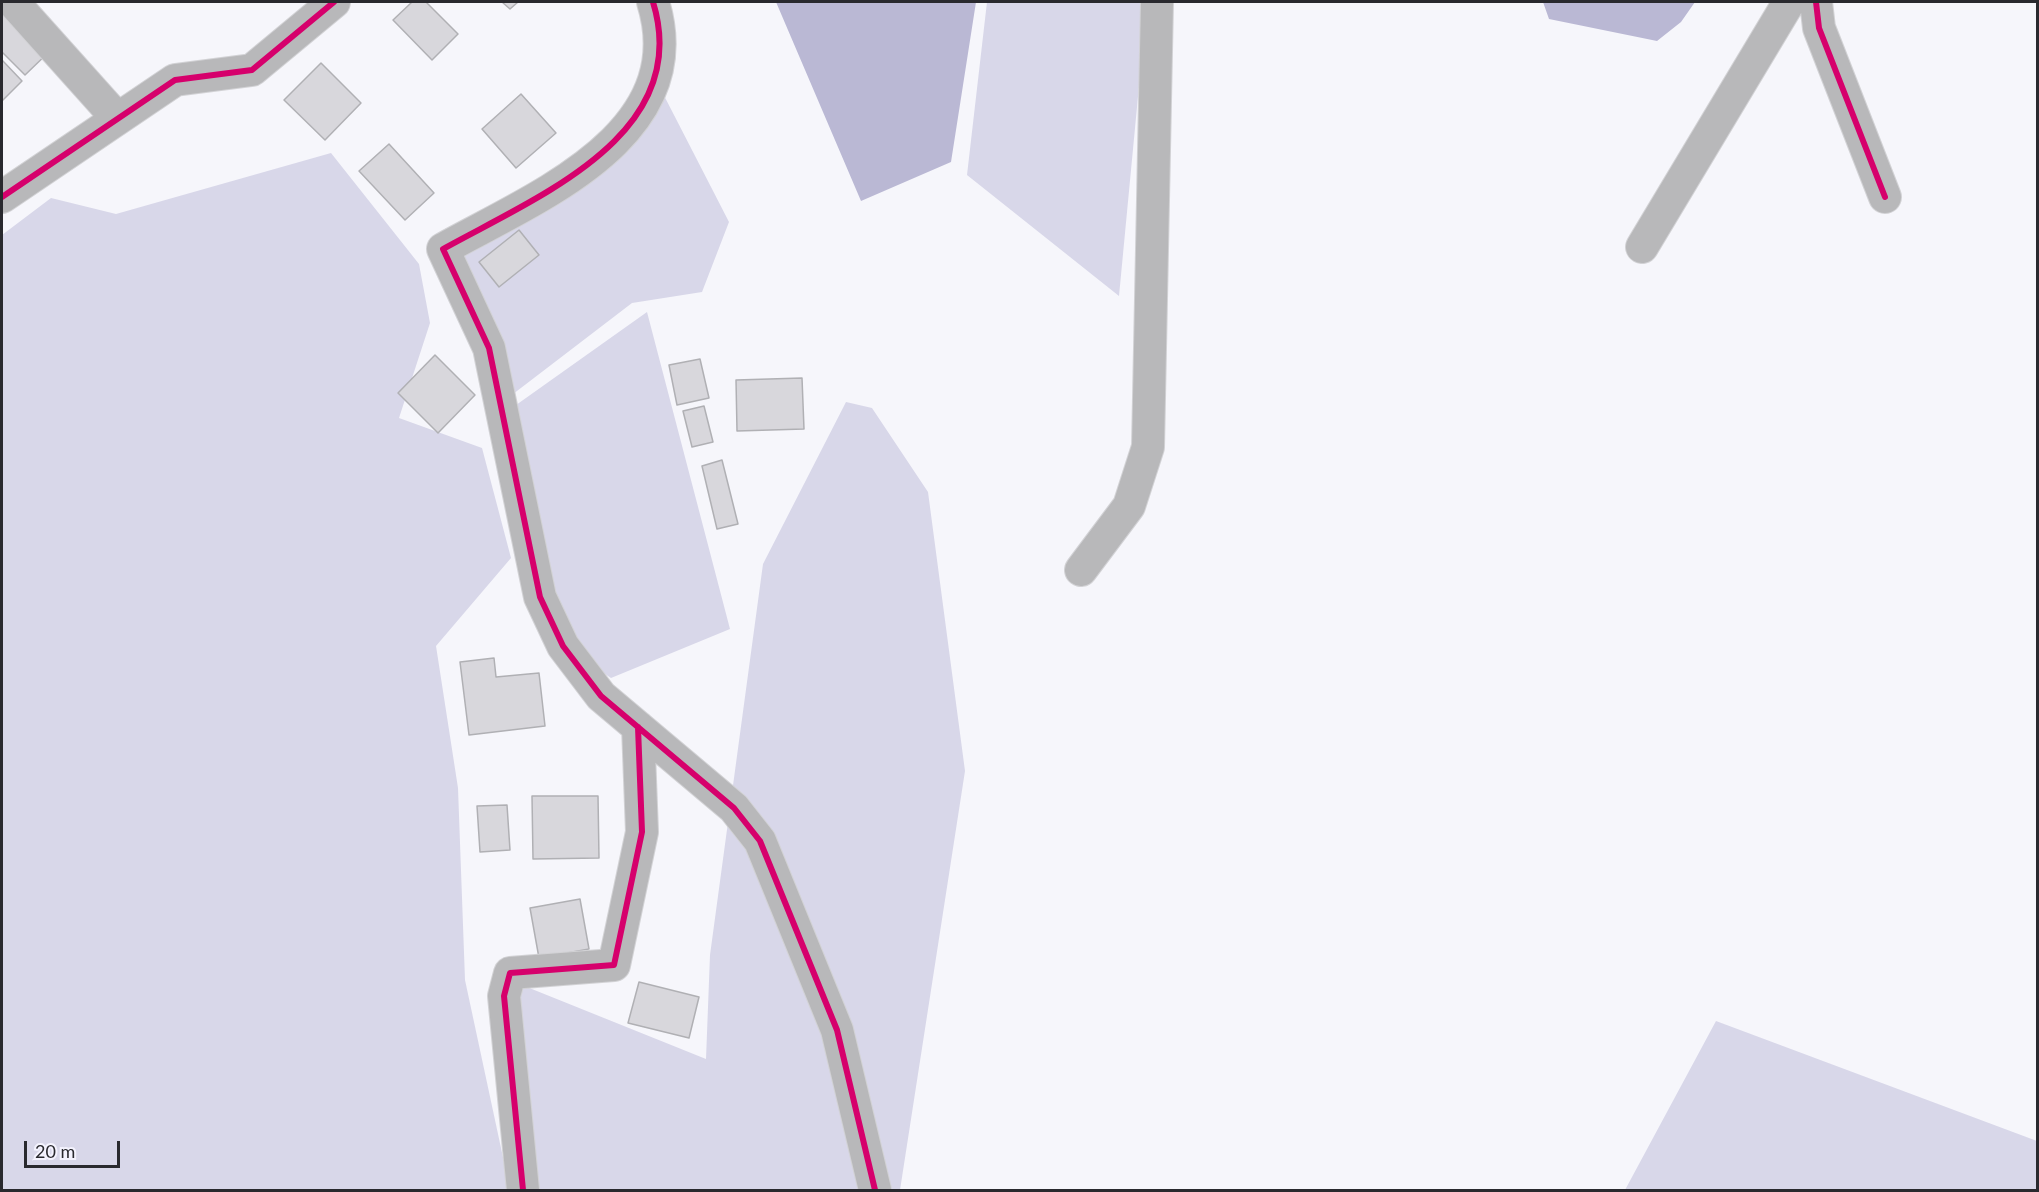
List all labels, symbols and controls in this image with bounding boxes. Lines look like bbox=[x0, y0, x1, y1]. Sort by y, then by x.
scale bar bbox=[27, 1129, 123, 1167]
text: 20 m bbox=[35, 1140, 75, 1162]

